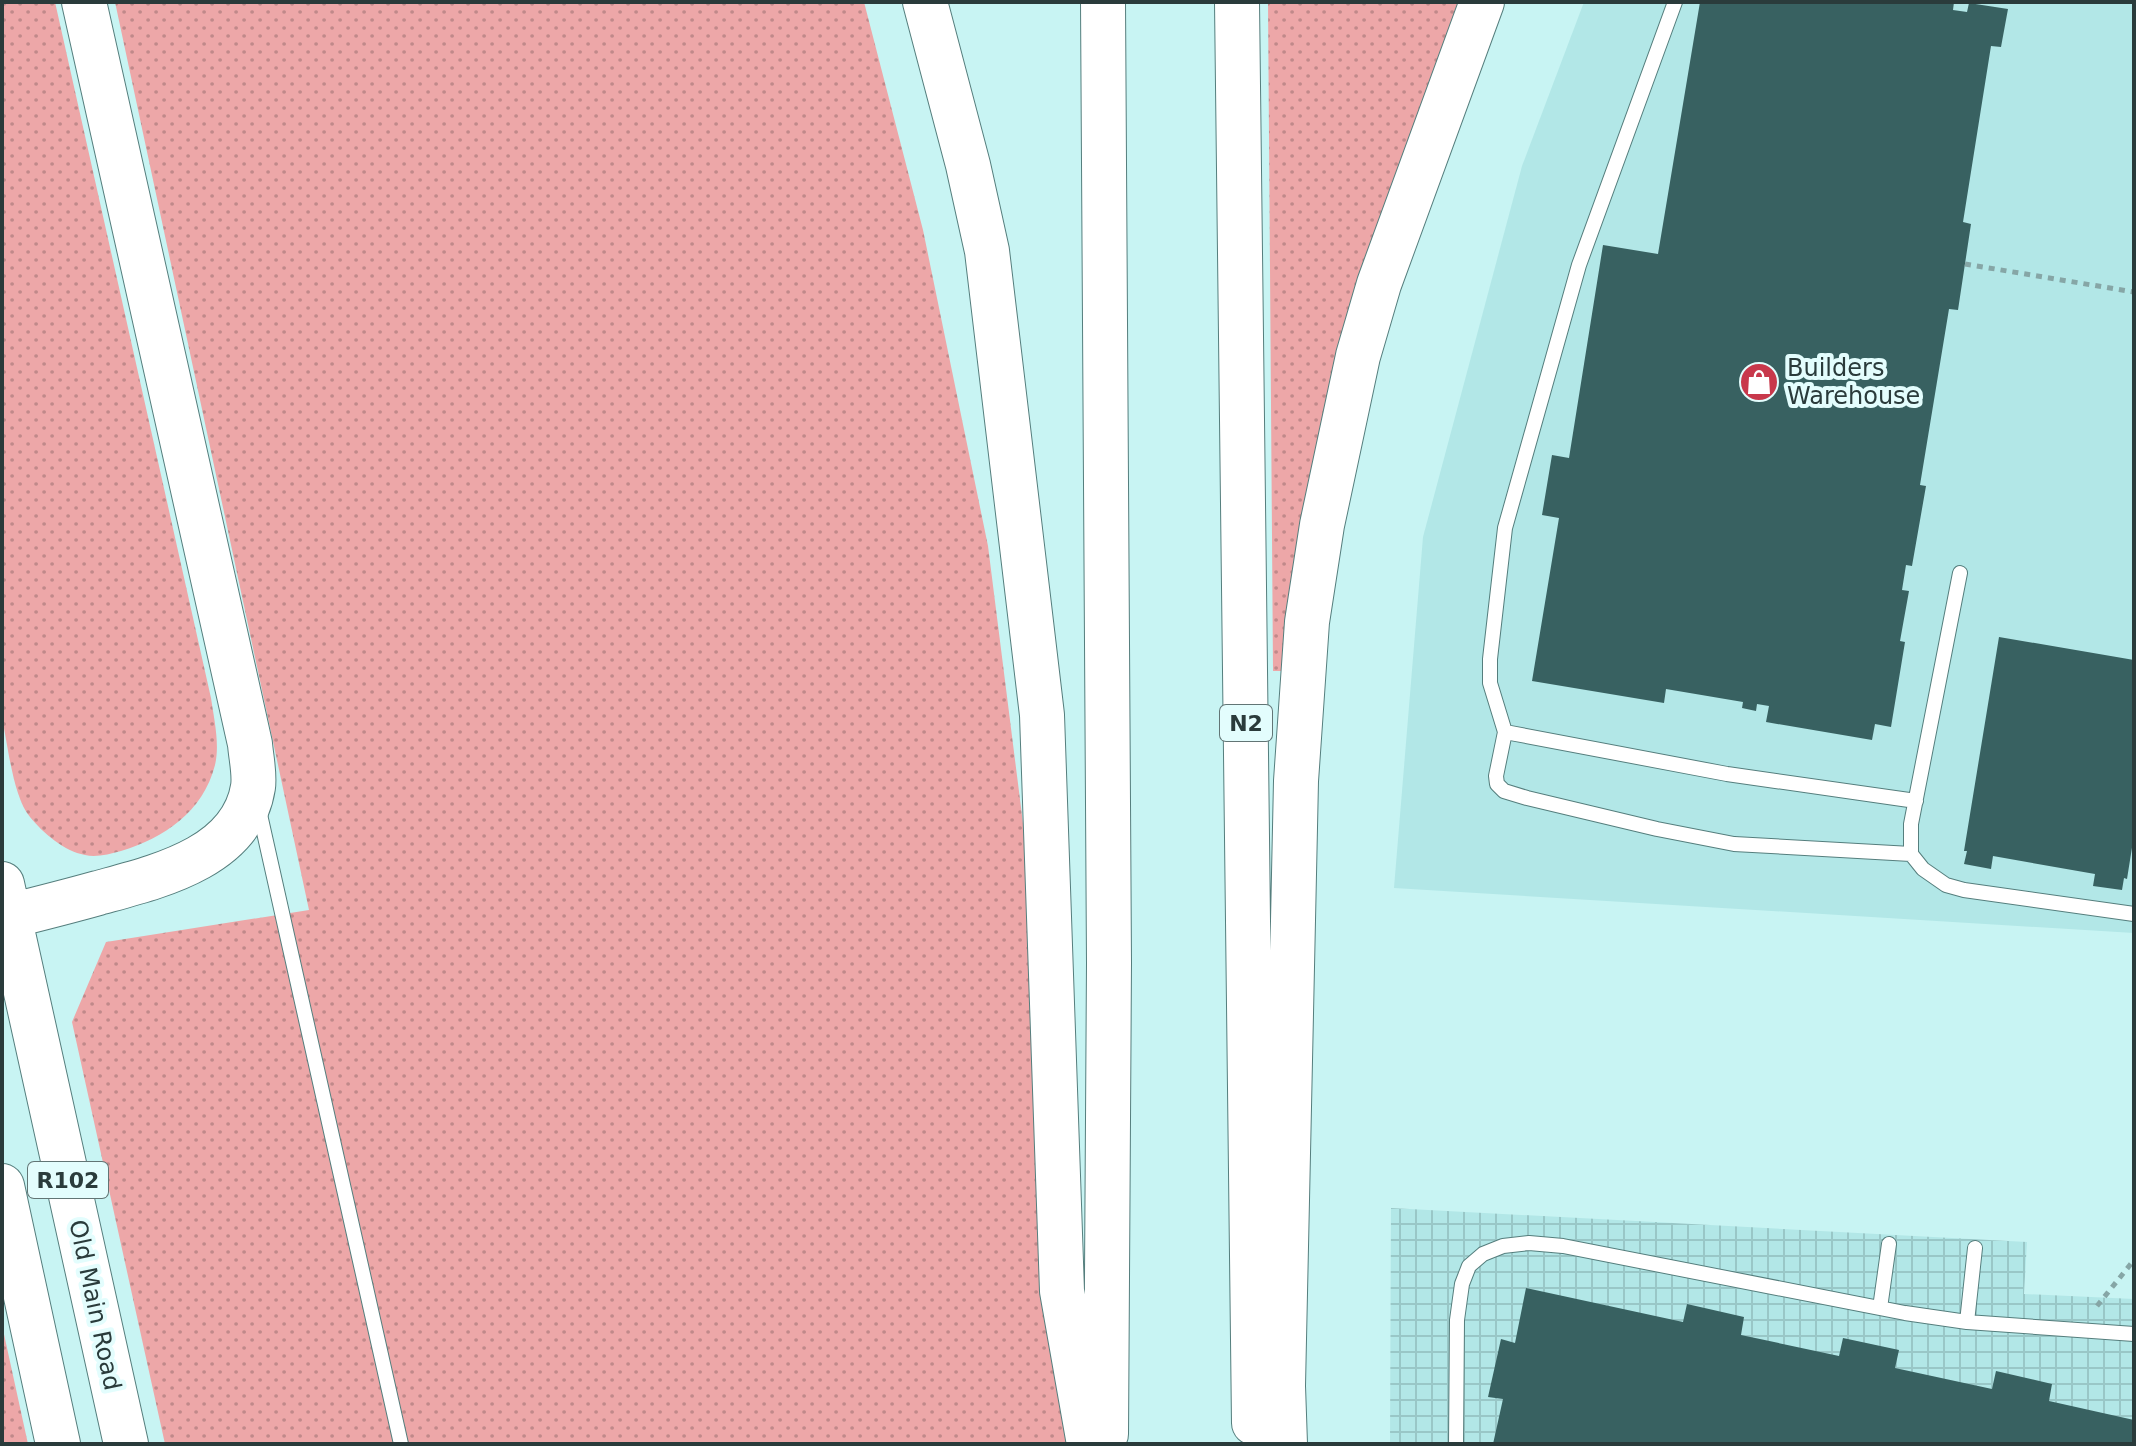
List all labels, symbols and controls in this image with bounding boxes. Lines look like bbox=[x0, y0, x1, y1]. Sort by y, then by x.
place label: Builders Warehouse bbox=[1787, 354, 1920, 410]
shop icon: Builders Warehouse bbox=[1738, 361, 1780, 403]
road number: N2 bbox=[1220, 705, 1272, 741]
road number: R102 bbox=[28, 1162, 108, 1198]
street label: Old Main Road bbox=[63, 1217, 127, 1393]

